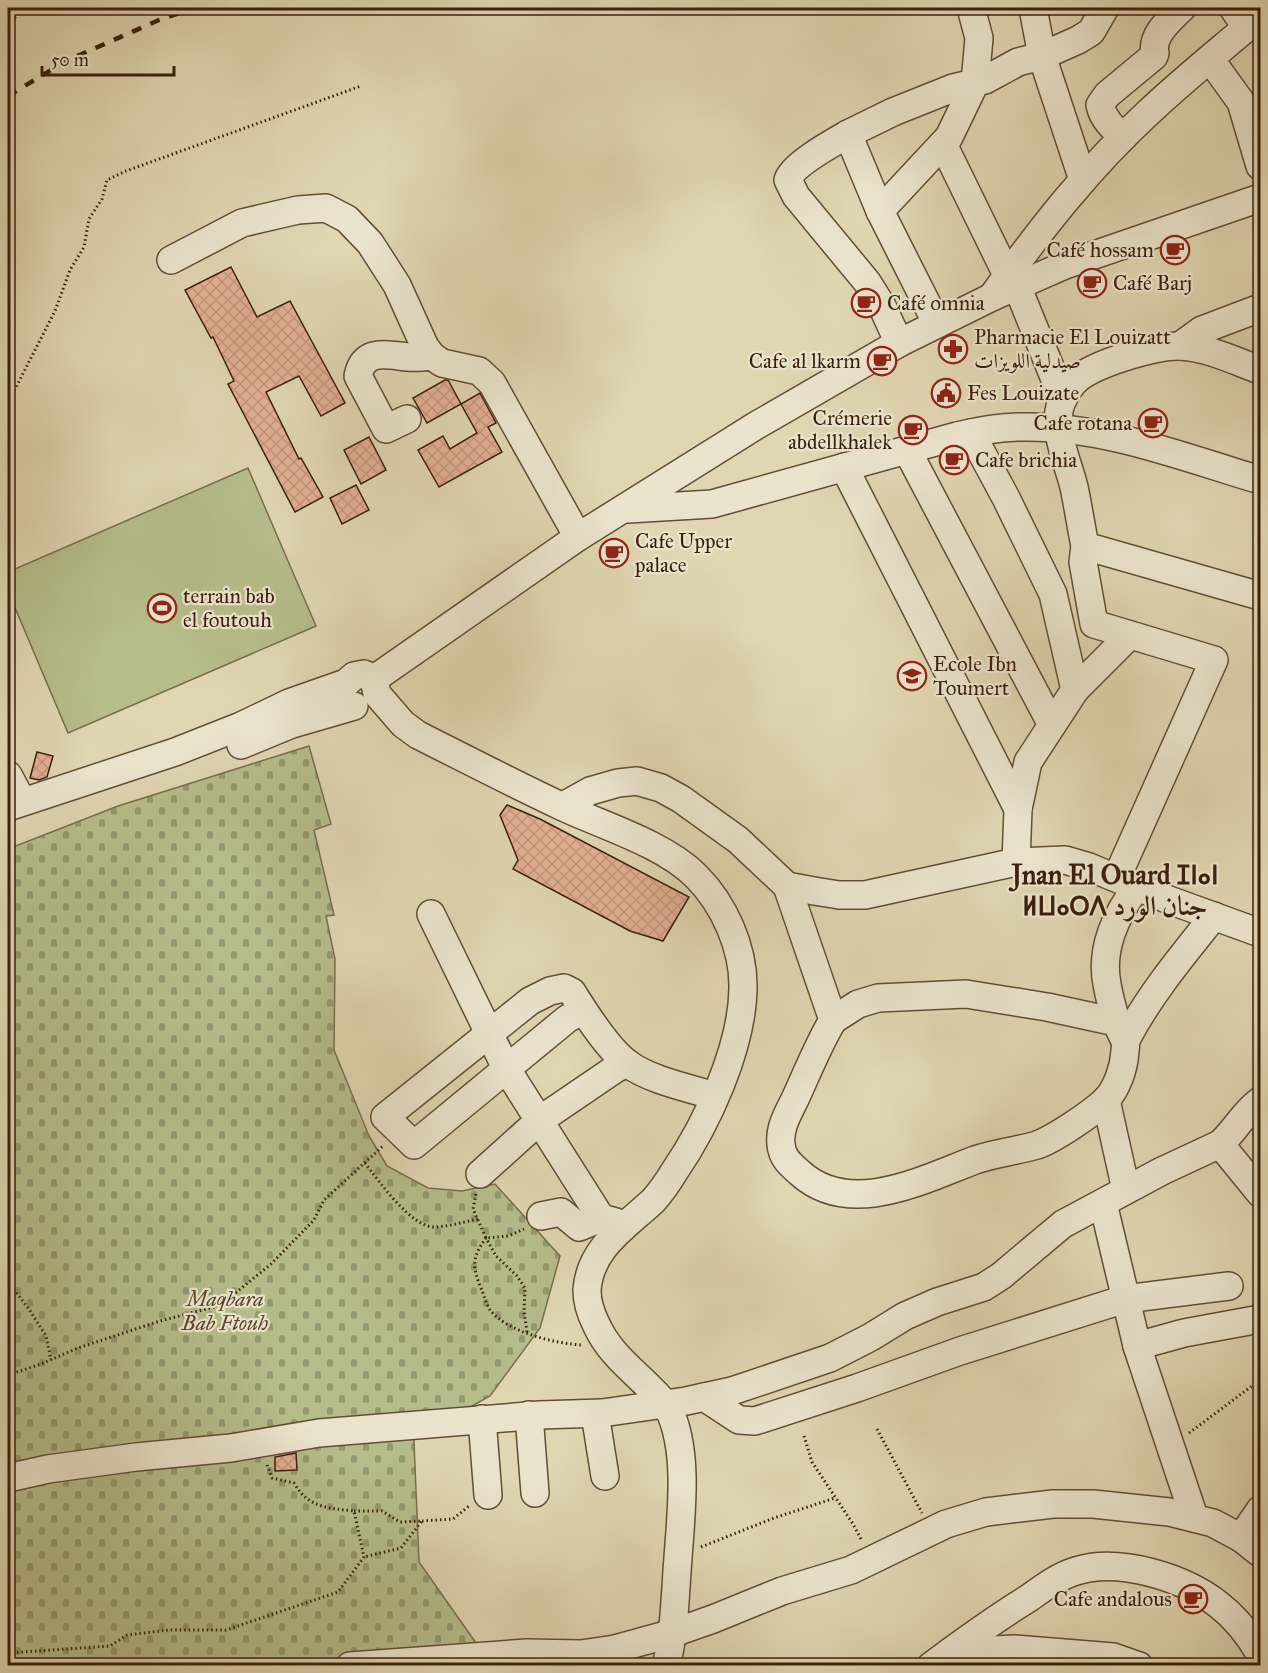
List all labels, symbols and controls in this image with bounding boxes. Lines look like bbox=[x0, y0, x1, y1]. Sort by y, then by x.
scale bar bbox=[42, 39, 174, 77]
text: 50 m bbox=[51, 49, 89, 71]
cafe icon: Café hossam bbox=[1159, 234, 1191, 266]
place label: Café hossam bbox=[1046, 237, 1154, 263]
cafe icon: Café Barj bbox=[1076, 267, 1108, 299]
place label: Café Barj bbox=[1113, 270, 1192, 296]
cafe icon: Café omnia bbox=[850, 287, 882, 319]
place label: Café omnia bbox=[887, 290, 985, 316]
place label: Pharmacie El Louizatt صيدلية اللويزات bbox=[974, 324, 1171, 374]
pharmacy icon: Pharmacie El Louizatt صيدلية اللويزات bbox=[937, 333, 969, 365]
cafe icon: Cafe al lkarm bbox=[866, 345, 898, 377]
place label: Cafe al lkarm bbox=[749, 348, 861, 374]
public building icon: Fes Louizate bbox=[930, 377, 962, 409]
place label: Fes Louizate bbox=[967, 380, 1079, 406]
place label: Crémerie abdellkhalek bbox=[788, 405, 892, 455]
cafe icon: Cafe rotana bbox=[1137, 407, 1169, 439]
place label: Cafe rotana bbox=[1034, 410, 1132, 436]
cafe icon: Crémerie abdellkhalek bbox=[897, 414, 929, 446]
cafe icon: Cafe brichia bbox=[938, 444, 970, 476]
place label: Cafe brichia bbox=[975, 447, 1077, 473]
place label: Cafe Upper palace bbox=[634, 528, 732, 578]
cafe icon: Cafe Upper palace bbox=[598, 537, 630, 569]
place label: terrain bab el foutouh bbox=[183, 583, 275, 633]
sports icon: terrain bab el foutouh bbox=[146, 592, 178, 624]
place label: Ecole Ibn Toumert bbox=[933, 651, 1017, 701]
school or university icon: Ecole Ibn Toumert bbox=[896, 660, 928, 692]
district label: Jnan El Ouard ⵊⵏⴰⵏ ⵍⵡⴰⵔⴷ جنان الورد bbox=[1008, 858, 1219, 923]
park label: Maqbara Bab Ftouh bbox=[181, 1286, 268, 1336]
cafe icon: Cafe andalous bbox=[1177, 1583, 1209, 1615]
place label: Cafe andalous bbox=[1054, 1586, 1172, 1612]

